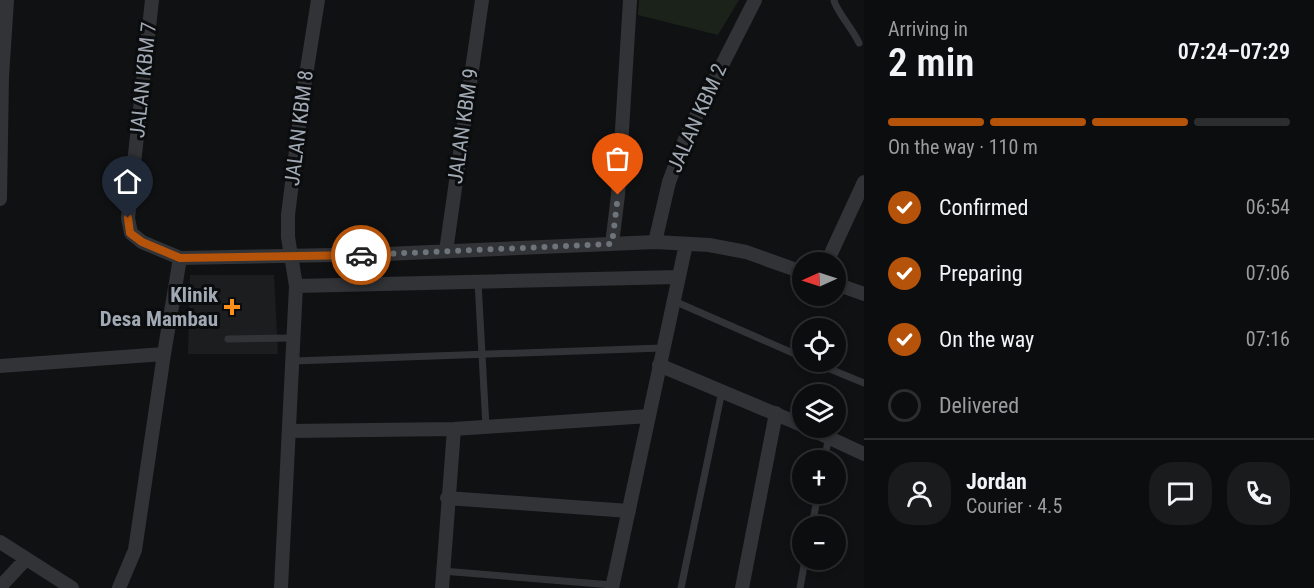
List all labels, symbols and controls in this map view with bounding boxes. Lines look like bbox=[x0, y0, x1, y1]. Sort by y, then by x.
text: Arriving in bbox=[888, 17, 968, 41]
street label: JALAN KBM 7 bbox=[125, 21, 161, 139]
text: 07:24–07:29 bbox=[1178, 39, 1290, 64]
text: 2 min bbox=[888, 40, 974, 86]
street label: JALAN KBM 2 bbox=[662, 60, 732, 176]
street label: JALAN KBM 9 bbox=[443, 67, 483, 185]
street label: JALAN KBM 8 bbox=[280, 69, 318, 187]
pin bbox=[592, 133, 643, 195]
text: On the way · 110 m bbox=[888, 135, 1038, 159]
icon: bag bbox=[601, 142, 634, 175]
pin bbox=[102, 156, 153, 218]
icon: home bbox=[111, 165, 144, 198]
icon: check bbox=[888, 191, 921, 224]
text: Confirmed bbox=[939, 195, 1028, 220]
text: 06:54 bbox=[1246, 195, 1290, 219]
courier bbox=[331, 225, 391, 285]
icon: car bbox=[345, 239, 378, 272]
north arrow bbox=[792, 252, 846, 306]
map controls bbox=[792, 252, 846, 570]
icon: check bbox=[888, 257, 921, 290]
text: Preparing bbox=[939, 261, 1023, 286]
text: 07:06 bbox=[1246, 261, 1290, 285]
place label: Klinik Desa Mambau bbox=[100, 283, 219, 331]
marker: Klinik Desa Mambau bbox=[223, 298, 241, 316]
button: locate bbox=[792, 318, 846, 372]
icon: check bbox=[888, 323, 921, 356]
text: On the way bbox=[939, 327, 1034, 352]
text: 07:16 bbox=[1246, 327, 1290, 351]
button: layers bbox=[792, 384, 846, 438]
text: Delivered bbox=[939, 393, 1019, 418]
button: + bbox=[792, 450, 846, 504]
button: person bbox=[888, 462, 951, 525]
button: chat bbox=[1149, 462, 1212, 525]
button: phone bbox=[1227, 462, 1290, 525]
text: Jordan bbox=[966, 469, 1027, 494]
text: Courier · 4.5 bbox=[966, 494, 1062, 518]
button: − bbox=[792, 516, 846, 570]

